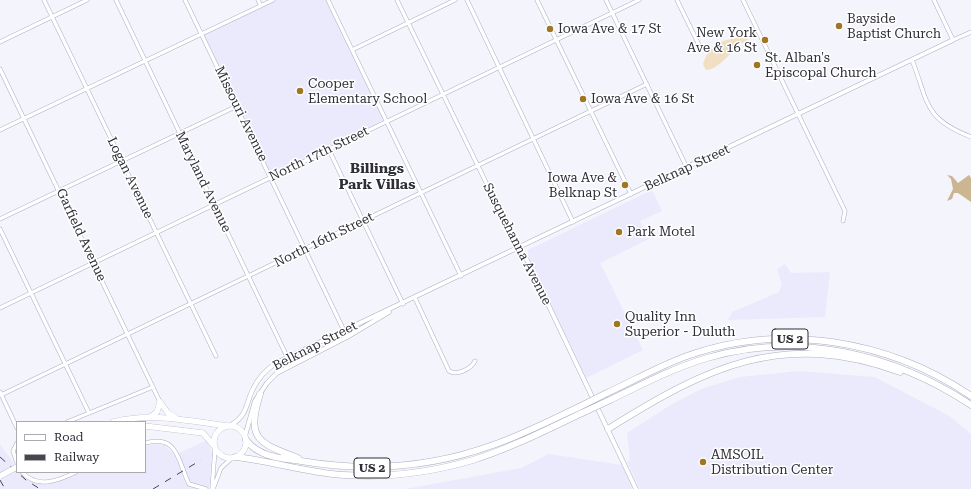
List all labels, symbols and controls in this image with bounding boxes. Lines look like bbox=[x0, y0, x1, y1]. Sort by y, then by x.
place label: Bayside Baptist Church bbox=[847, 11, 941, 42]
place label: Iowa Ave & 17 St bbox=[558, 21, 661, 37]
marker: Bayside Baptist Church bbox=[834, 21, 844, 31]
marker: Iowa Ave & 17 St bbox=[545, 24, 555, 34]
place label: New York Ave & 16 St bbox=[687, 25, 757, 56]
marker: New York Ave & 16 St bbox=[760, 35, 770, 45]
place label: St. Alban's Episcopal Church bbox=[765, 50, 877, 81]
marker: St. Alban's Episcopal Church bbox=[752, 60, 762, 70]
street label: Missouri Avenue bbox=[211, 64, 271, 164]
place label: Cooper Elementary School bbox=[308, 76, 427, 107]
marker: Cooper Elementary School bbox=[295, 86, 305, 96]
place label: Iowa Ave & 16 St bbox=[591, 91, 694, 107]
marker: Iowa Ave & 16 St bbox=[578, 94, 588, 104]
street label: North 17th Street bbox=[267, 123, 371, 185]
street label: Maryland Avenue bbox=[172, 129, 234, 235]
street label: Logan Avenue bbox=[104, 135, 156, 221]
street label: Belknap Street bbox=[642, 141, 732, 195]
district label: Billings Park Villas bbox=[339, 161, 415, 194]
place label: Iowa Ave & Belknap St bbox=[548, 170, 617, 201]
street label: Susquehanna Avenue bbox=[479, 180, 555, 308]
marker: Iowa Ave & Belknap St bbox=[620, 180, 630, 190]
street label: Garfield Avenue bbox=[53, 186, 109, 284]
street label: North 16th Street bbox=[272, 209, 376, 271]
place label: Park Motel bbox=[627, 224, 695, 240]
marker: Park Motel bbox=[614, 227, 624, 237]
place label: Quality Inn Superior - Duluth bbox=[625, 309, 736, 340]
street label: Belknap Street bbox=[270, 318, 360, 374]
marker: Quality Inn Superior - Duluth bbox=[612, 319, 622, 329]
road number: US 2 bbox=[772, 329, 808, 349]
legend bbox=[16, 421, 146, 473]
text: Road bbox=[54, 430, 83, 444]
place label: AMSOIL Distribution Center bbox=[711, 447, 833, 478]
text: Railway bbox=[54, 450, 99, 464]
marker: AMSOIL Distribution Center bbox=[698, 457, 708, 467]
road number: US 2 bbox=[354, 458, 390, 478]

